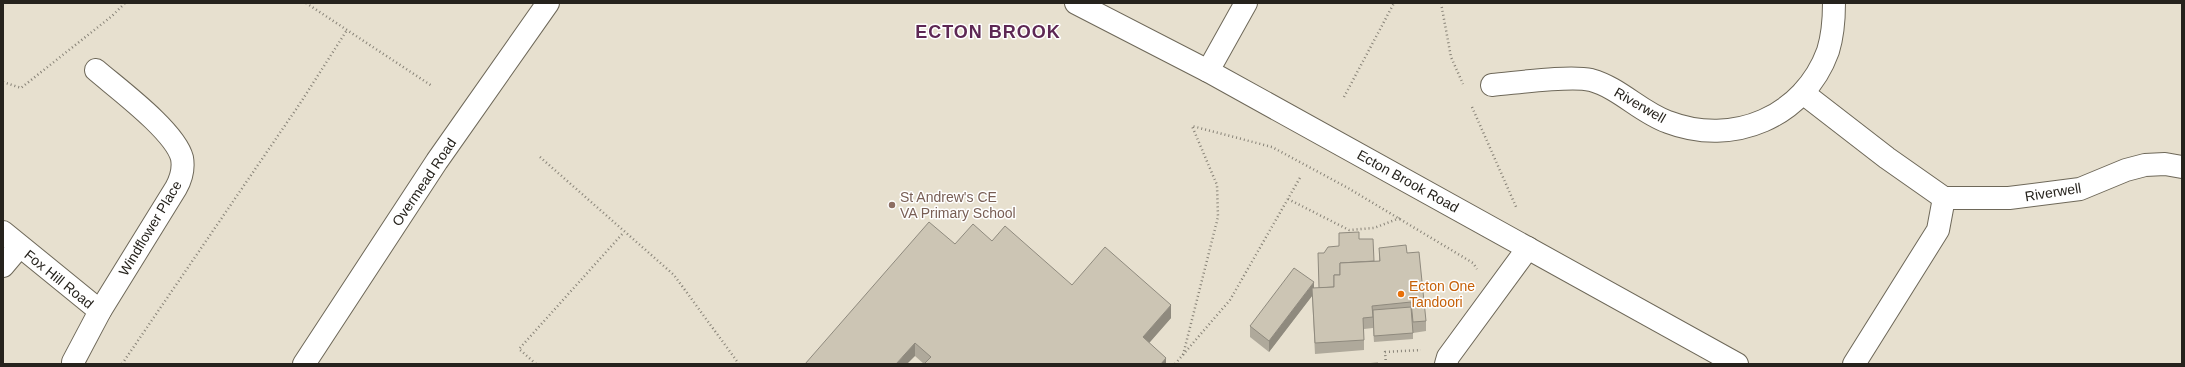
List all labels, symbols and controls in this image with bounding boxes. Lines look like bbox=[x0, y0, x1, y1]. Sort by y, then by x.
district label: ECTON BROOK bbox=[915, 22, 1061, 42]
street label: Riverwell bbox=[1611, 84, 1669, 126]
street label: Overmead Road bbox=[389, 135, 459, 229]
street label: Ecton Brook Road bbox=[1354, 146, 1462, 216]
street label: Windflower Place bbox=[115, 177, 185, 278]
street label: Riverwell bbox=[2024, 180, 2082, 204]
place label: St Andrew's CE VA Primary School bbox=[900, 189, 1016, 221]
marker: St Andrew's CE VA Primary School bbox=[887, 200, 897, 210]
street label: Fox Hill Road bbox=[21, 246, 97, 312]
place label: Ecton One Tandoori bbox=[1409, 278, 1475, 310]
marker: Ecton One Tandoori bbox=[1396, 289, 1406, 299]

